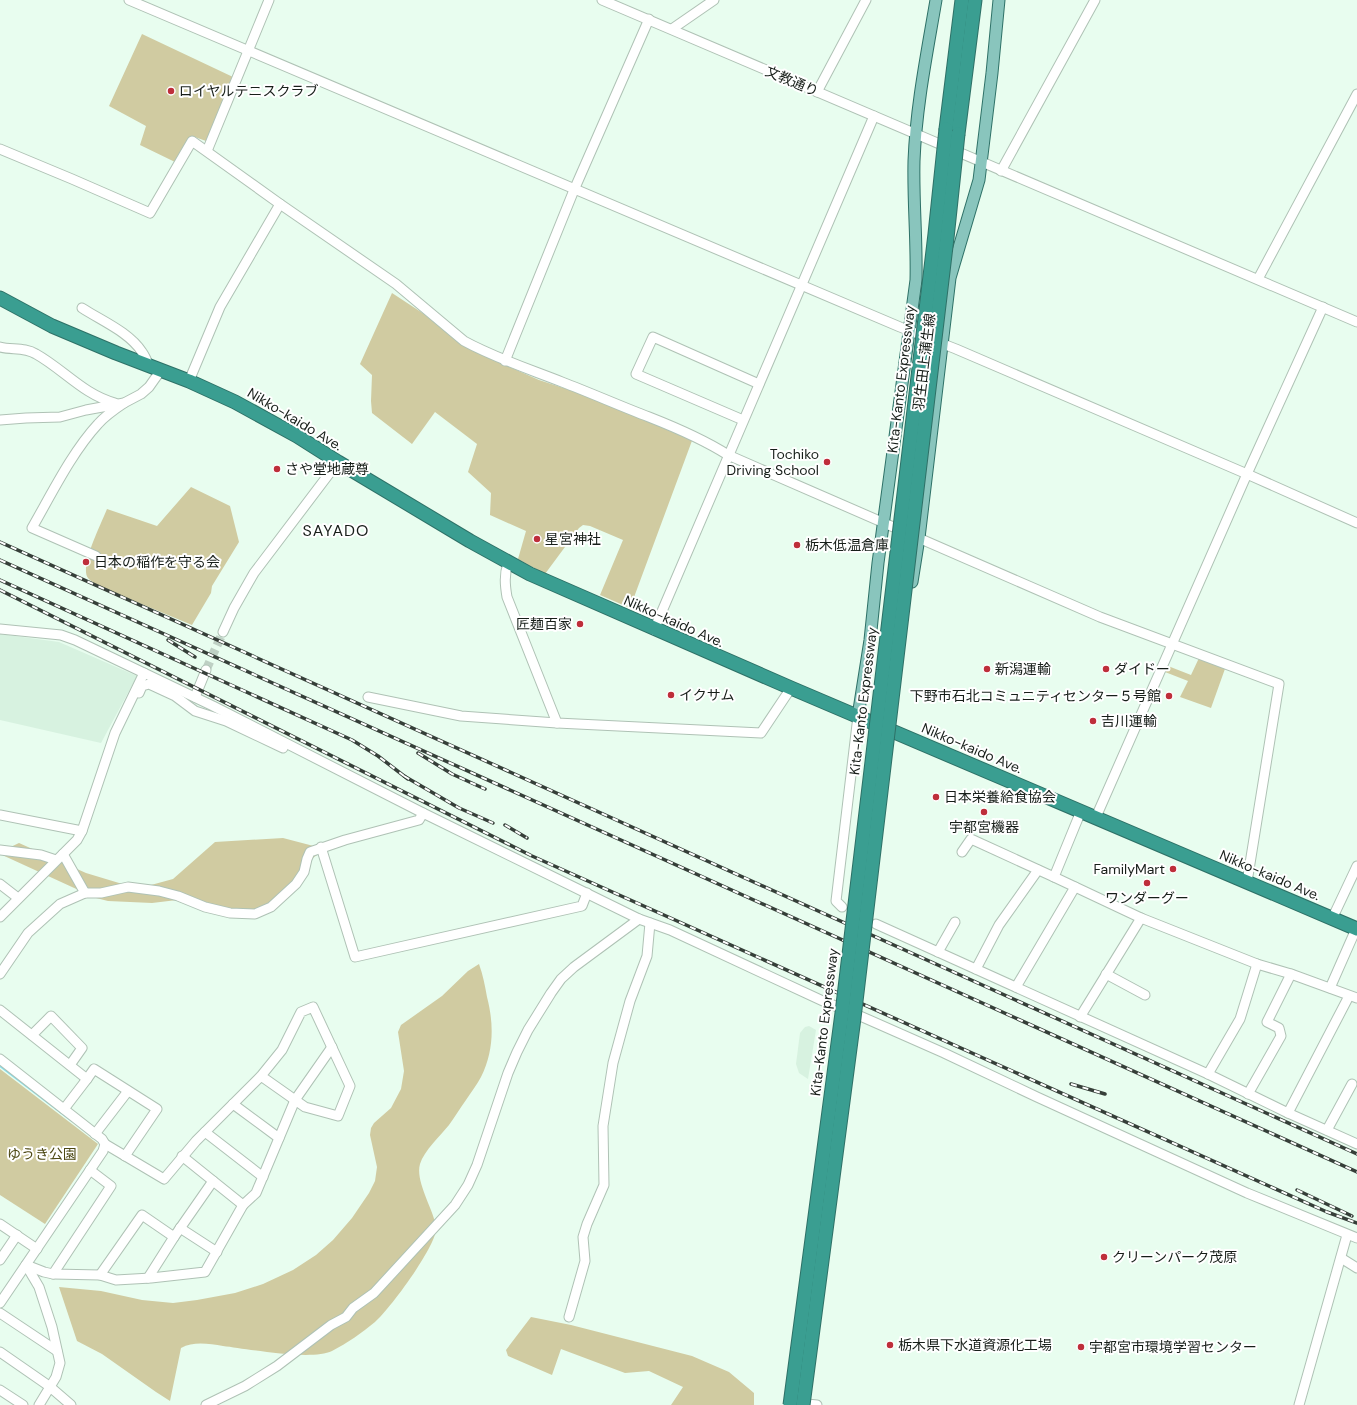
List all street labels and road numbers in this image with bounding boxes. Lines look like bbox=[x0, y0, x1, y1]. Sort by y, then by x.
street label: 文教通り bbox=[763, 62, 821, 100]
street label: Kita-Kanto Expressway bbox=[883, 304, 919, 454]
street label: 羽生田上蒲生線 bbox=[909, 312, 939, 412]
street label: Nikko-kaido Ave. bbox=[244, 384, 346, 455]
street label: Nikko-kaido Ave. bbox=[621, 591, 727, 651]
street label: Kita-Kanto Expressway bbox=[845, 626, 881, 776]
street label: Nikko-kaido Ave. bbox=[919, 719, 1025, 777]
street label: Nikko-kaido Ave. bbox=[1217, 846, 1323, 904]
street label: Kita-Kanto Expressway bbox=[806, 947, 842, 1097]

